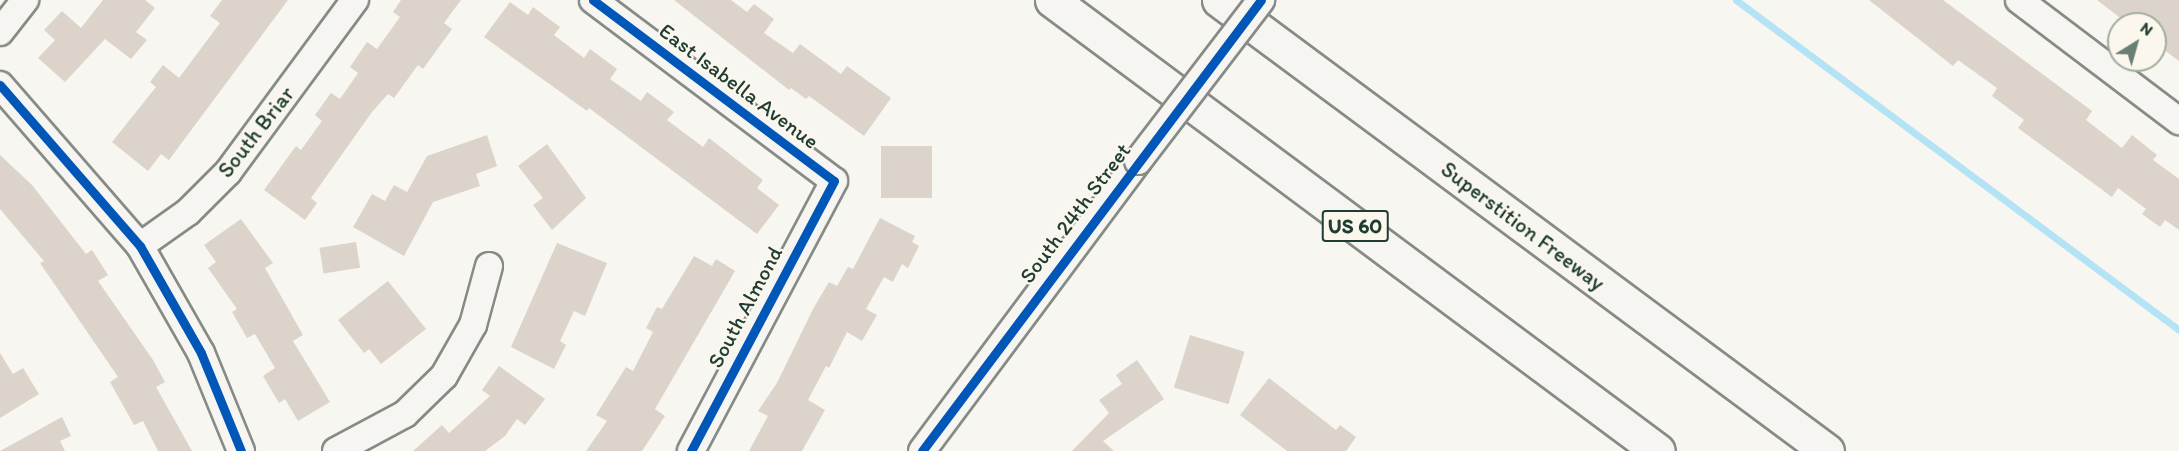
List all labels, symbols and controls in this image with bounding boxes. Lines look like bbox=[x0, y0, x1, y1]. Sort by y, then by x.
north arrow bbox=[2107, 12, 2167, 72]
street label: East Isabella Avenue bbox=[653, 17, 825, 155]
text: N bbox=[2137, 18, 2157, 40]
street label: South Briar bbox=[212, 81, 300, 183]
street label: South 24th Street bbox=[1014, 138, 1136, 288]
street label: Superstition Freeway bbox=[1436, 156, 1610, 296]
road number: US 60 bbox=[1320, 208, 1390, 244]
street label: South Almond bbox=[702, 242, 788, 372]

